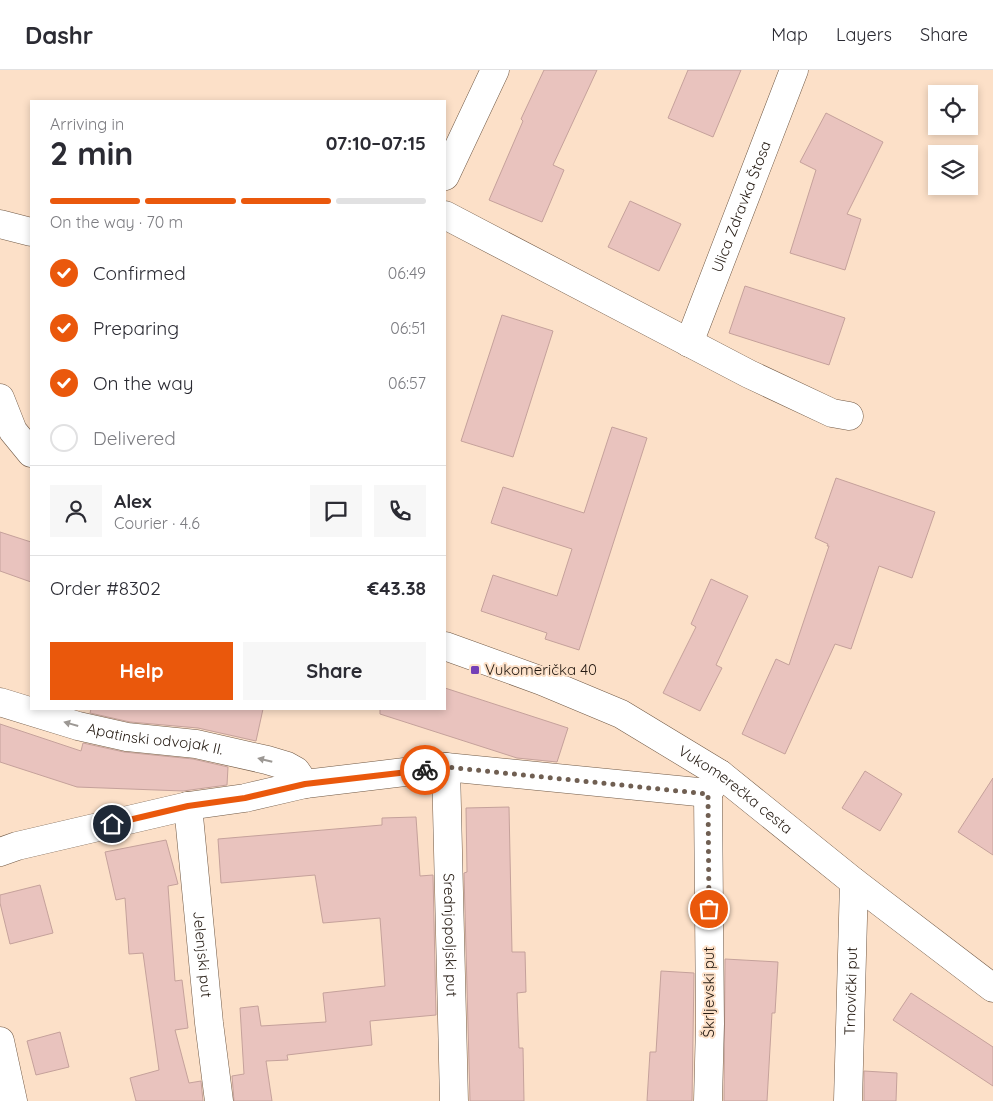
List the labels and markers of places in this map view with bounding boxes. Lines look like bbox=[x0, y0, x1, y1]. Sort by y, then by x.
place label: Vukomerička 40 bbox=[485, 660, 597, 679]
marker: Vukomerička 40 bbox=[469, 664, 481, 676]
pin bbox=[91, 803, 133, 845]
pin bbox=[688, 888, 730, 930]

